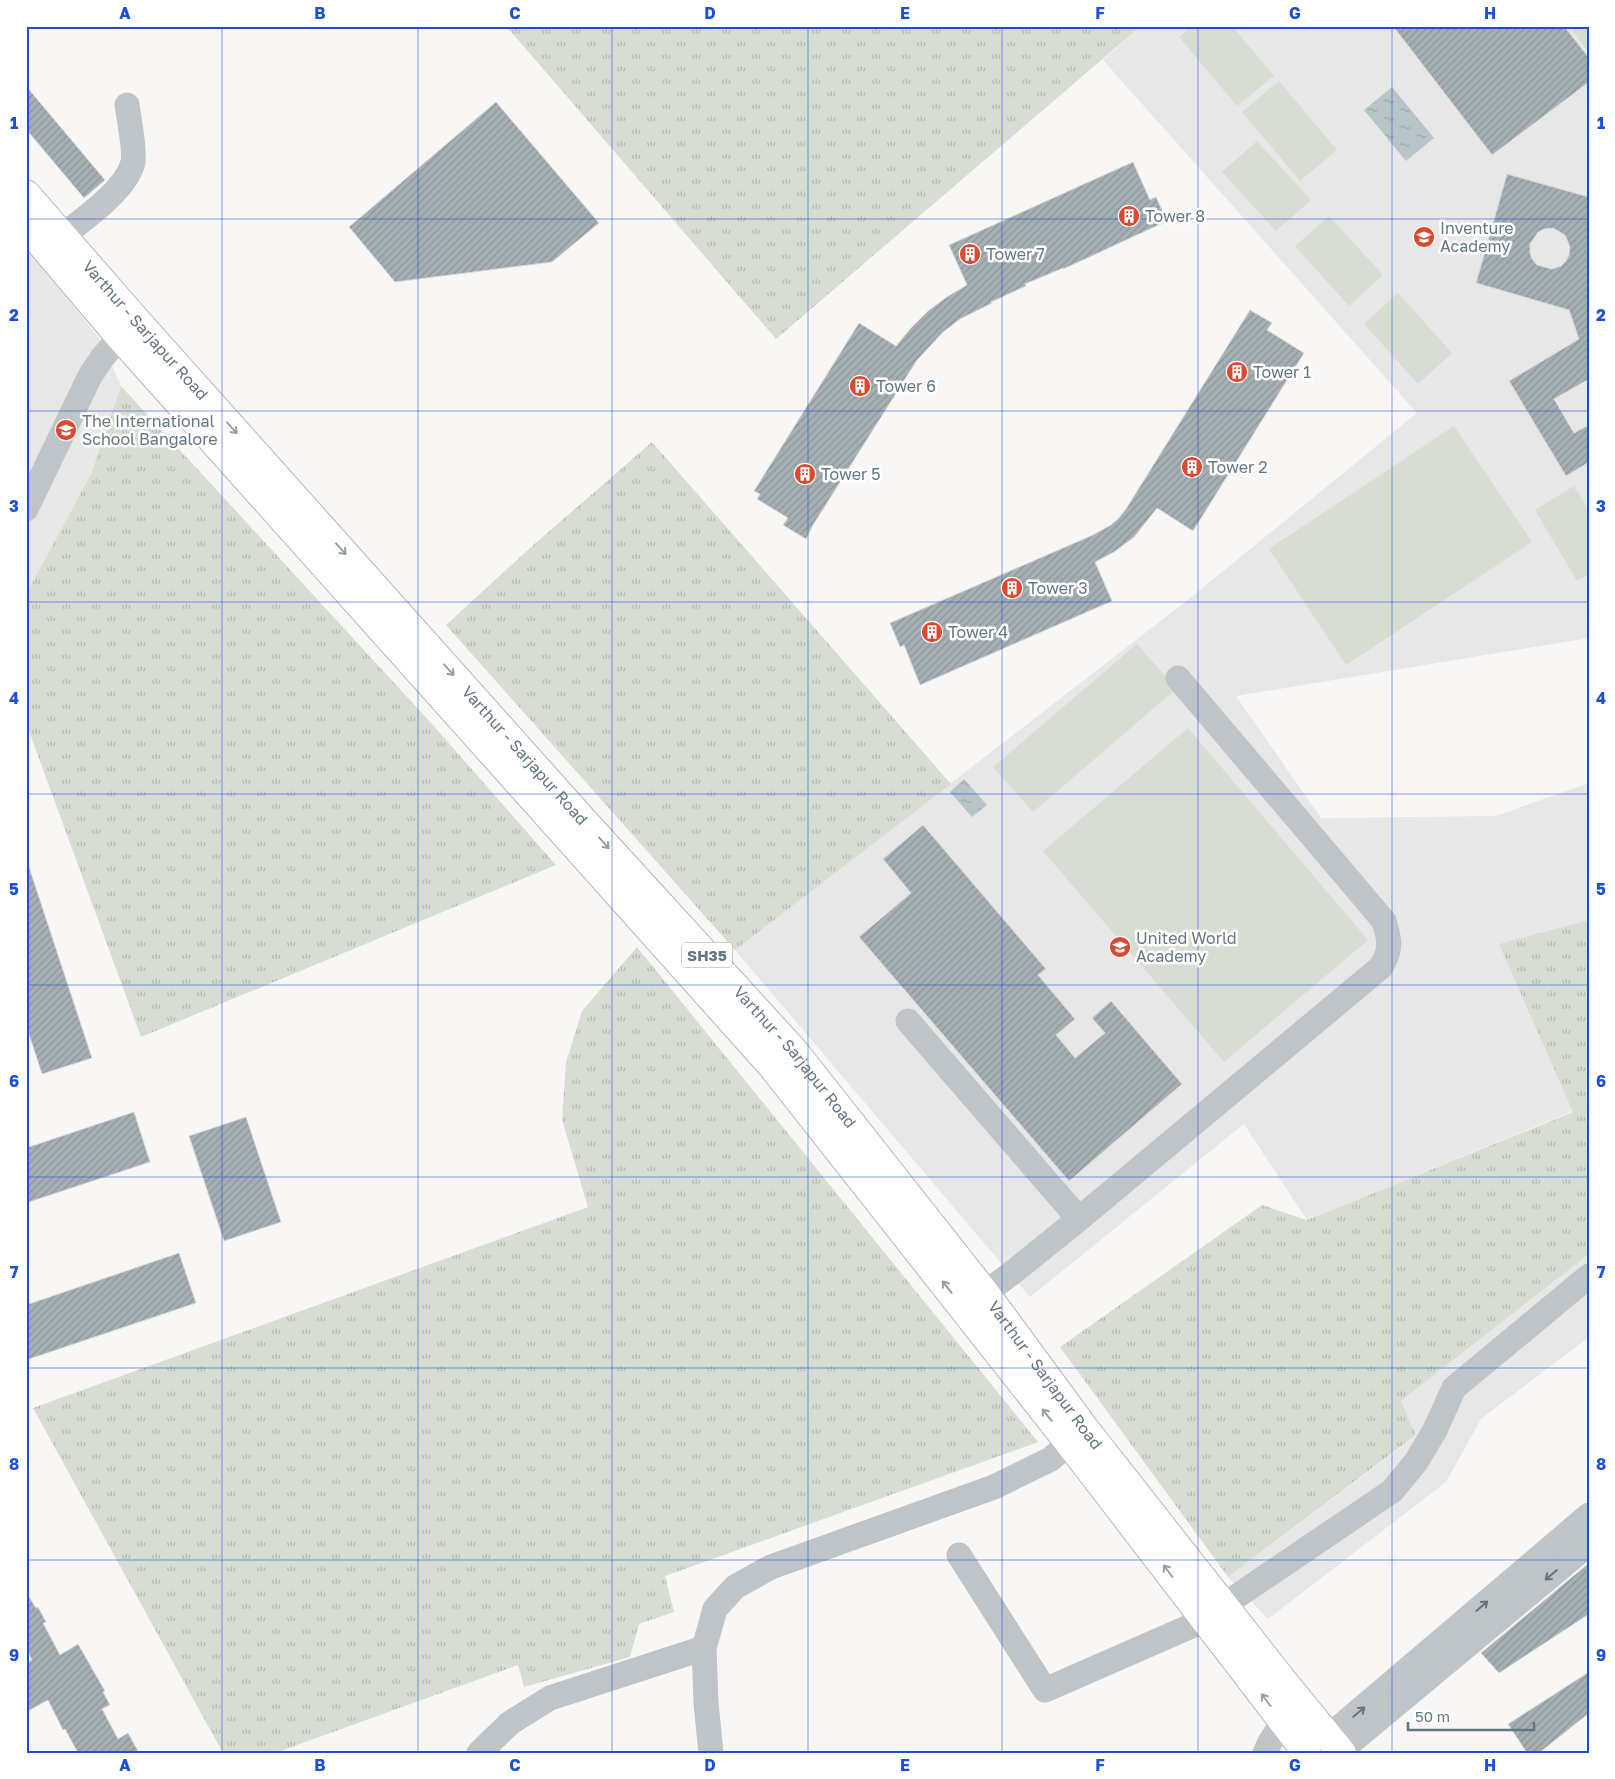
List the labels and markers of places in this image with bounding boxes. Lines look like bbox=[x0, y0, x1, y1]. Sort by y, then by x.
building icon: Tower 8 bbox=[1117, 204, 1141, 228]
place label: Tower 8 bbox=[1145, 206, 1205, 226]
place label: Inventure Academy bbox=[1440, 218, 1514, 256]
school or university icon: Inventure Academy bbox=[1412, 225, 1436, 249]
building icon: Tower 7 bbox=[958, 242, 982, 266]
place label: Tower 7 bbox=[986, 244, 1045, 264]
building icon: Tower 1 bbox=[1225, 360, 1249, 384]
place label: Tower 1 bbox=[1253, 362, 1311, 382]
building icon: Tower 6 bbox=[848, 374, 872, 398]
place label: Tower 6 bbox=[876, 376, 936, 396]
place label: The International School Bangalore bbox=[82, 411, 218, 449]
school or university icon: The International School Bangalore bbox=[54, 418, 78, 442]
building icon: Tower 2 bbox=[1180, 455, 1204, 479]
place label: Tower 2 bbox=[1208, 457, 1268, 477]
building icon: Tower 5 bbox=[793, 462, 817, 486]
place label: Tower 5 bbox=[821, 464, 881, 484]
building icon: Tower 3 bbox=[1000, 576, 1024, 600]
place label: Tower 3 bbox=[1028, 578, 1088, 598]
building icon: Tower 4 bbox=[920, 620, 944, 644]
place label: Tower 4 bbox=[948, 622, 1008, 642]
place label: United World Academy bbox=[1136, 928, 1237, 966]
school or university icon: United World Academy bbox=[1108, 935, 1132, 959]

